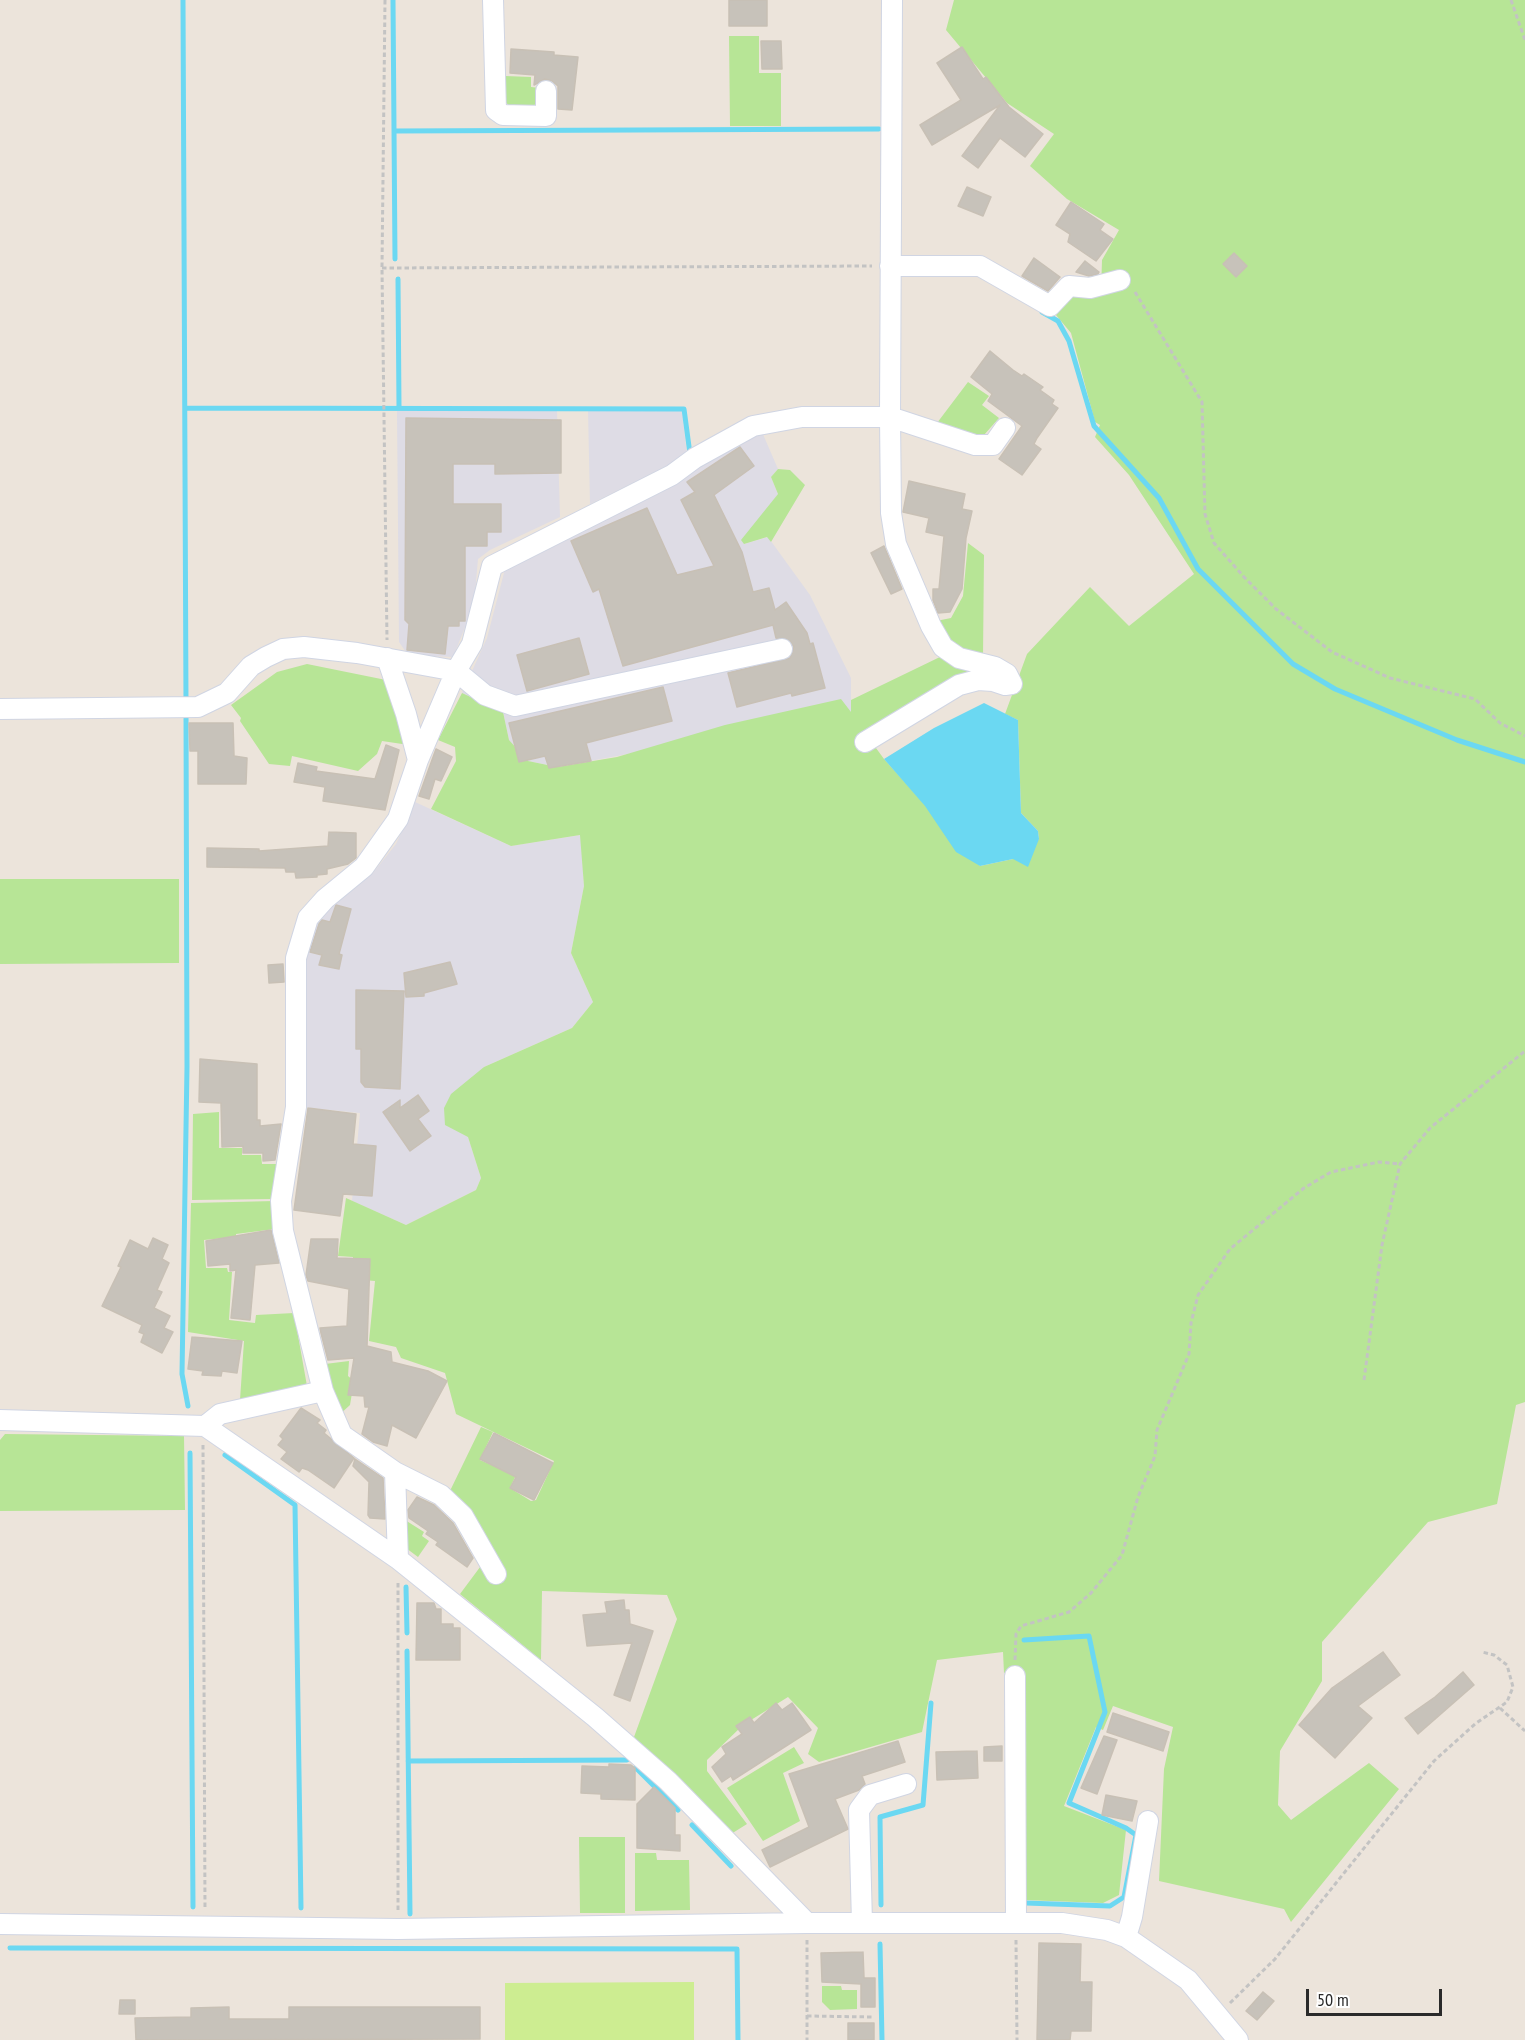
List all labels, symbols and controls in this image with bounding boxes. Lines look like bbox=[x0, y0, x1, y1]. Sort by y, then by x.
scale bar bbox=[1309, 1977, 1446, 2015]
text: 50 m bbox=[1317, 1988, 1349, 2011]

